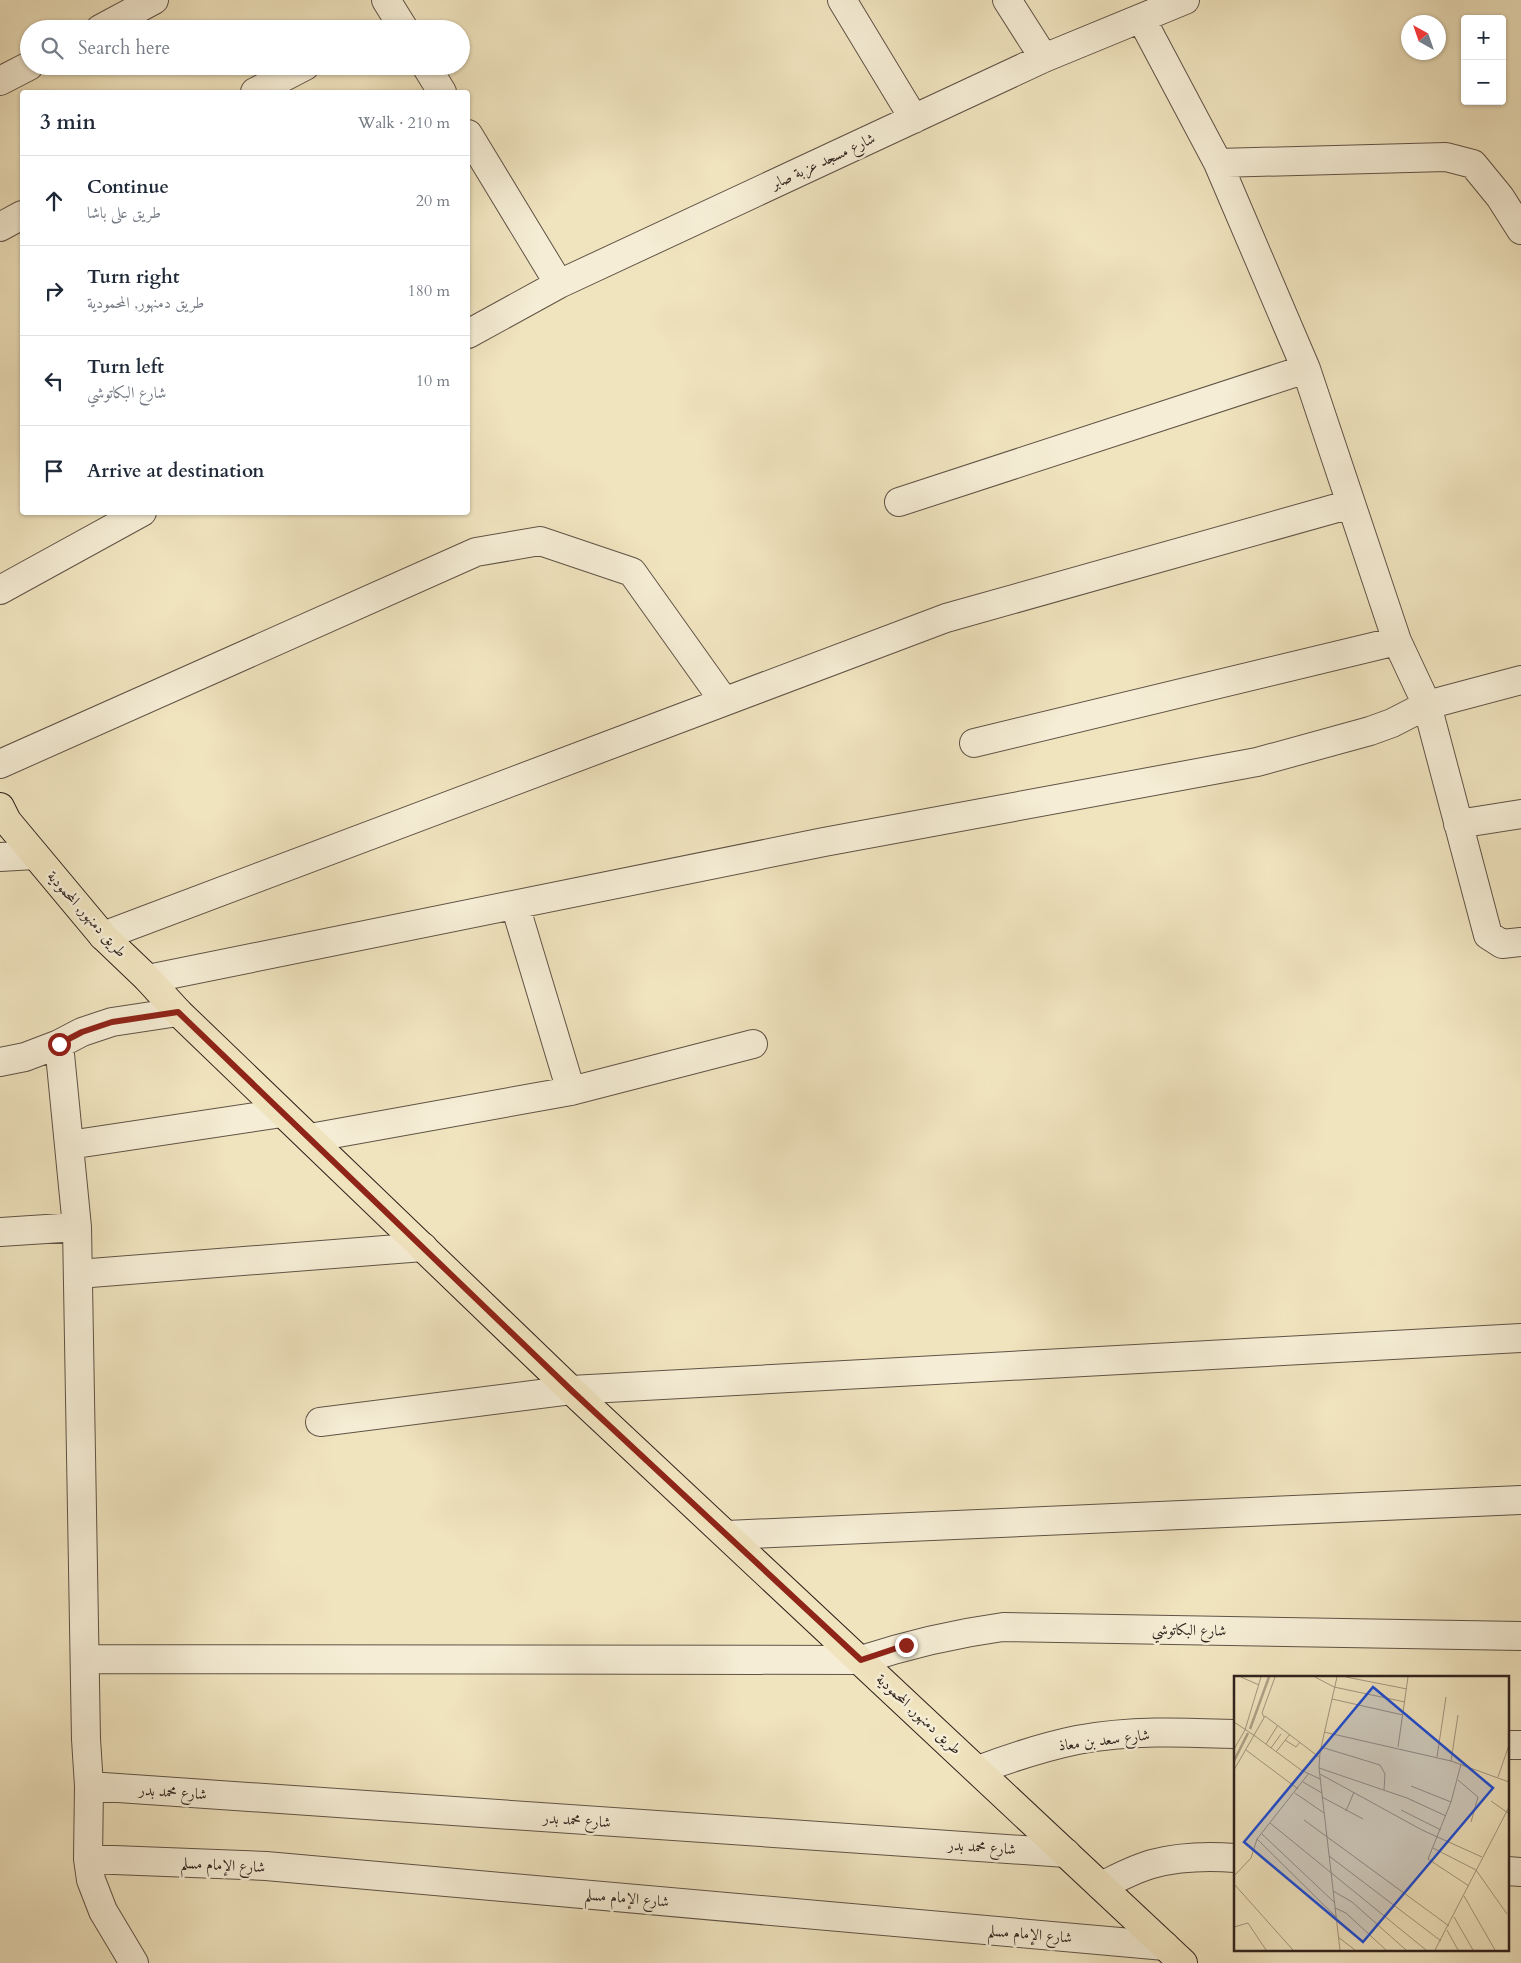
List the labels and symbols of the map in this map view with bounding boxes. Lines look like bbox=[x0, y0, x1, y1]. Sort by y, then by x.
north arrow bbox=[1401, 15, 1446, 60]
street label: شارع مسجد عزبة صابر bbox=[766, 128, 880, 197]
street label: طريق دمنهور, المحمودية bbox=[43, 866, 131, 962]
route start bbox=[48, 1033, 71, 1056]
street label: شارع البكاتوشي bbox=[1152, 1619, 1226, 1645]
route end bbox=[895, 1634, 918, 1657]
street label: طريق دمنهور, المحمودية bbox=[872, 1669, 966, 1759]
inset map bbox=[1234, 1676, 1508, 1950]
street label: شارع سعد بن معاذ bbox=[1057, 1724, 1151, 1759]
street label: شارع محمد بدر bbox=[136, 1780, 208, 1807]
street label: شارع محمد بدر bbox=[540, 1808, 612, 1835]
street label: شارع محمد بدر bbox=[945, 1835, 1017, 1862]
street label: شارع الإمام مسلم bbox=[180, 1853, 266, 1882]
street label: شارع الإمام مسلم bbox=[584, 1884, 670, 1917]
street label: شارع الإمام مسلم bbox=[987, 1920, 1073, 1953]

